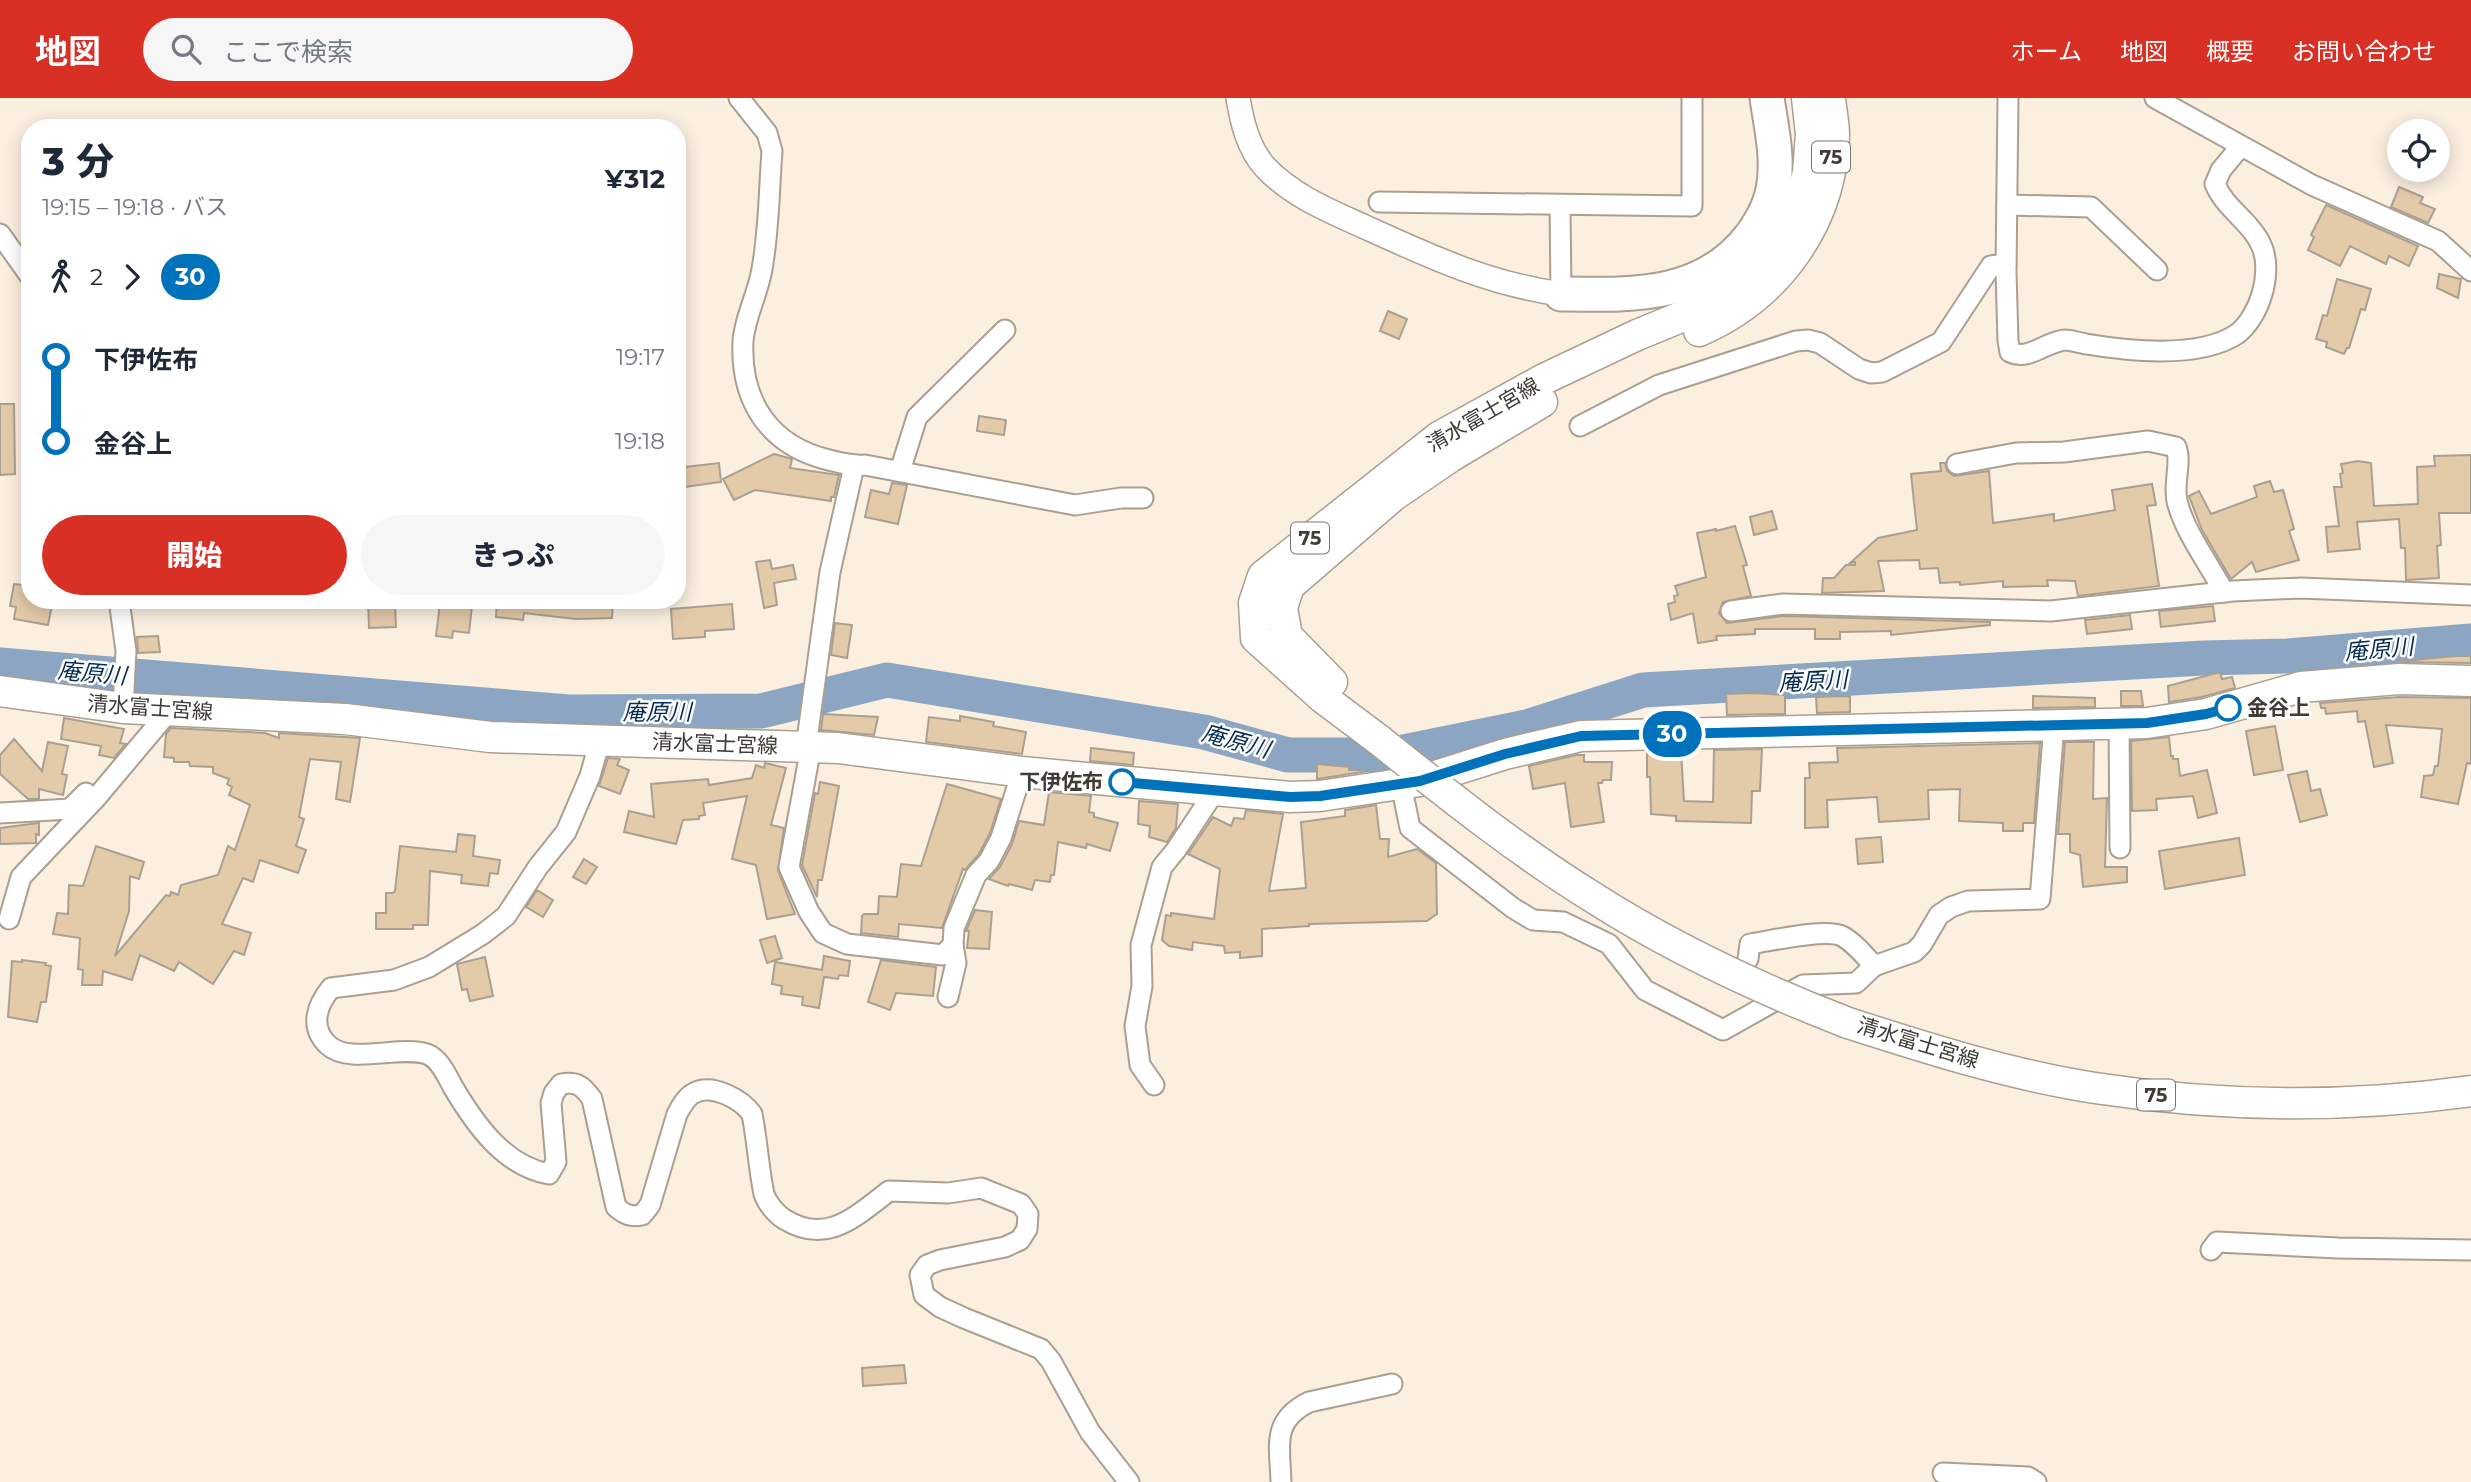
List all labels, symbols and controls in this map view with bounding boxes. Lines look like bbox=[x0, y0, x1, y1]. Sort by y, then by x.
search box bbox=[143, 18, 633, 81]
icon: search bbox=[167, 30, 205, 68]
text: 地図 bbox=[35, 31, 101, 71]
text: ここで検索 bbox=[223, 36, 353, 68]
text: ホーム bbox=[2011, 37, 2082, 66]
text: 地図 bbox=[2120, 37, 2168, 66]
text: 概要 bbox=[2206, 37, 2254, 66]
text: お問い合わせ bbox=[2292, 37, 2436, 66]
map controls bbox=[2387, 119, 2450, 182]
button: locate bbox=[2387, 119, 2450, 182]
text: 3 分 bbox=[42, 138, 114, 185]
road number: 75 bbox=[1812, 142, 1850, 172]
text: ¥312 bbox=[605, 163, 665, 195]
text: 19:15 – 19:18 · バス bbox=[42, 193, 228, 221]
icon: walk bbox=[42, 258, 80, 296]
icon: forward bbox=[113, 258, 151, 296]
text: 30 bbox=[175, 262, 206, 291]
text: 2 bbox=[90, 263, 103, 291]
text: 19:17 bbox=[616, 343, 665, 371]
text: 下伊佐布 bbox=[94, 344, 198, 376]
street label: 清水富士宮線 bbox=[1422, 372, 1544, 457]
text: 19:18 bbox=[615, 427, 665, 455]
text: 金谷上 bbox=[94, 428, 172, 460]
button: 開始 bbox=[42, 515, 347, 595]
button: きっぷ bbox=[361, 515, 665, 595]
road number: 75 bbox=[1291, 522, 1329, 554]
water label: 庵原川 bbox=[2343, 632, 2418, 666]
water label: 庵原川 bbox=[56, 656, 131, 690]
water label: 庵原川 bbox=[1778, 665, 1851, 697]
street label: 清水富士宮線 bbox=[86, 691, 214, 724]
marker: 金谷上 bbox=[2215, 695, 2241, 721]
place label: 金谷上 bbox=[2247, 695, 2310, 720]
water label: 庵原川 bbox=[623, 698, 695, 726]
line badge: 30 bbox=[1640, 711, 1704, 757]
water label: 庵原川 bbox=[1199, 719, 1276, 764]
text: 30 bbox=[1657, 719, 1687, 748]
street label: 清水富士宮線 bbox=[652, 729, 778, 758]
place label: 下伊佐布 bbox=[1019, 769, 1103, 794]
marker: 下伊佐布 bbox=[1109, 769, 1135, 795]
street label: 清水富士宮線 bbox=[1854, 1012, 1982, 1073]
road number: 75 bbox=[2137, 1079, 2175, 1110]

